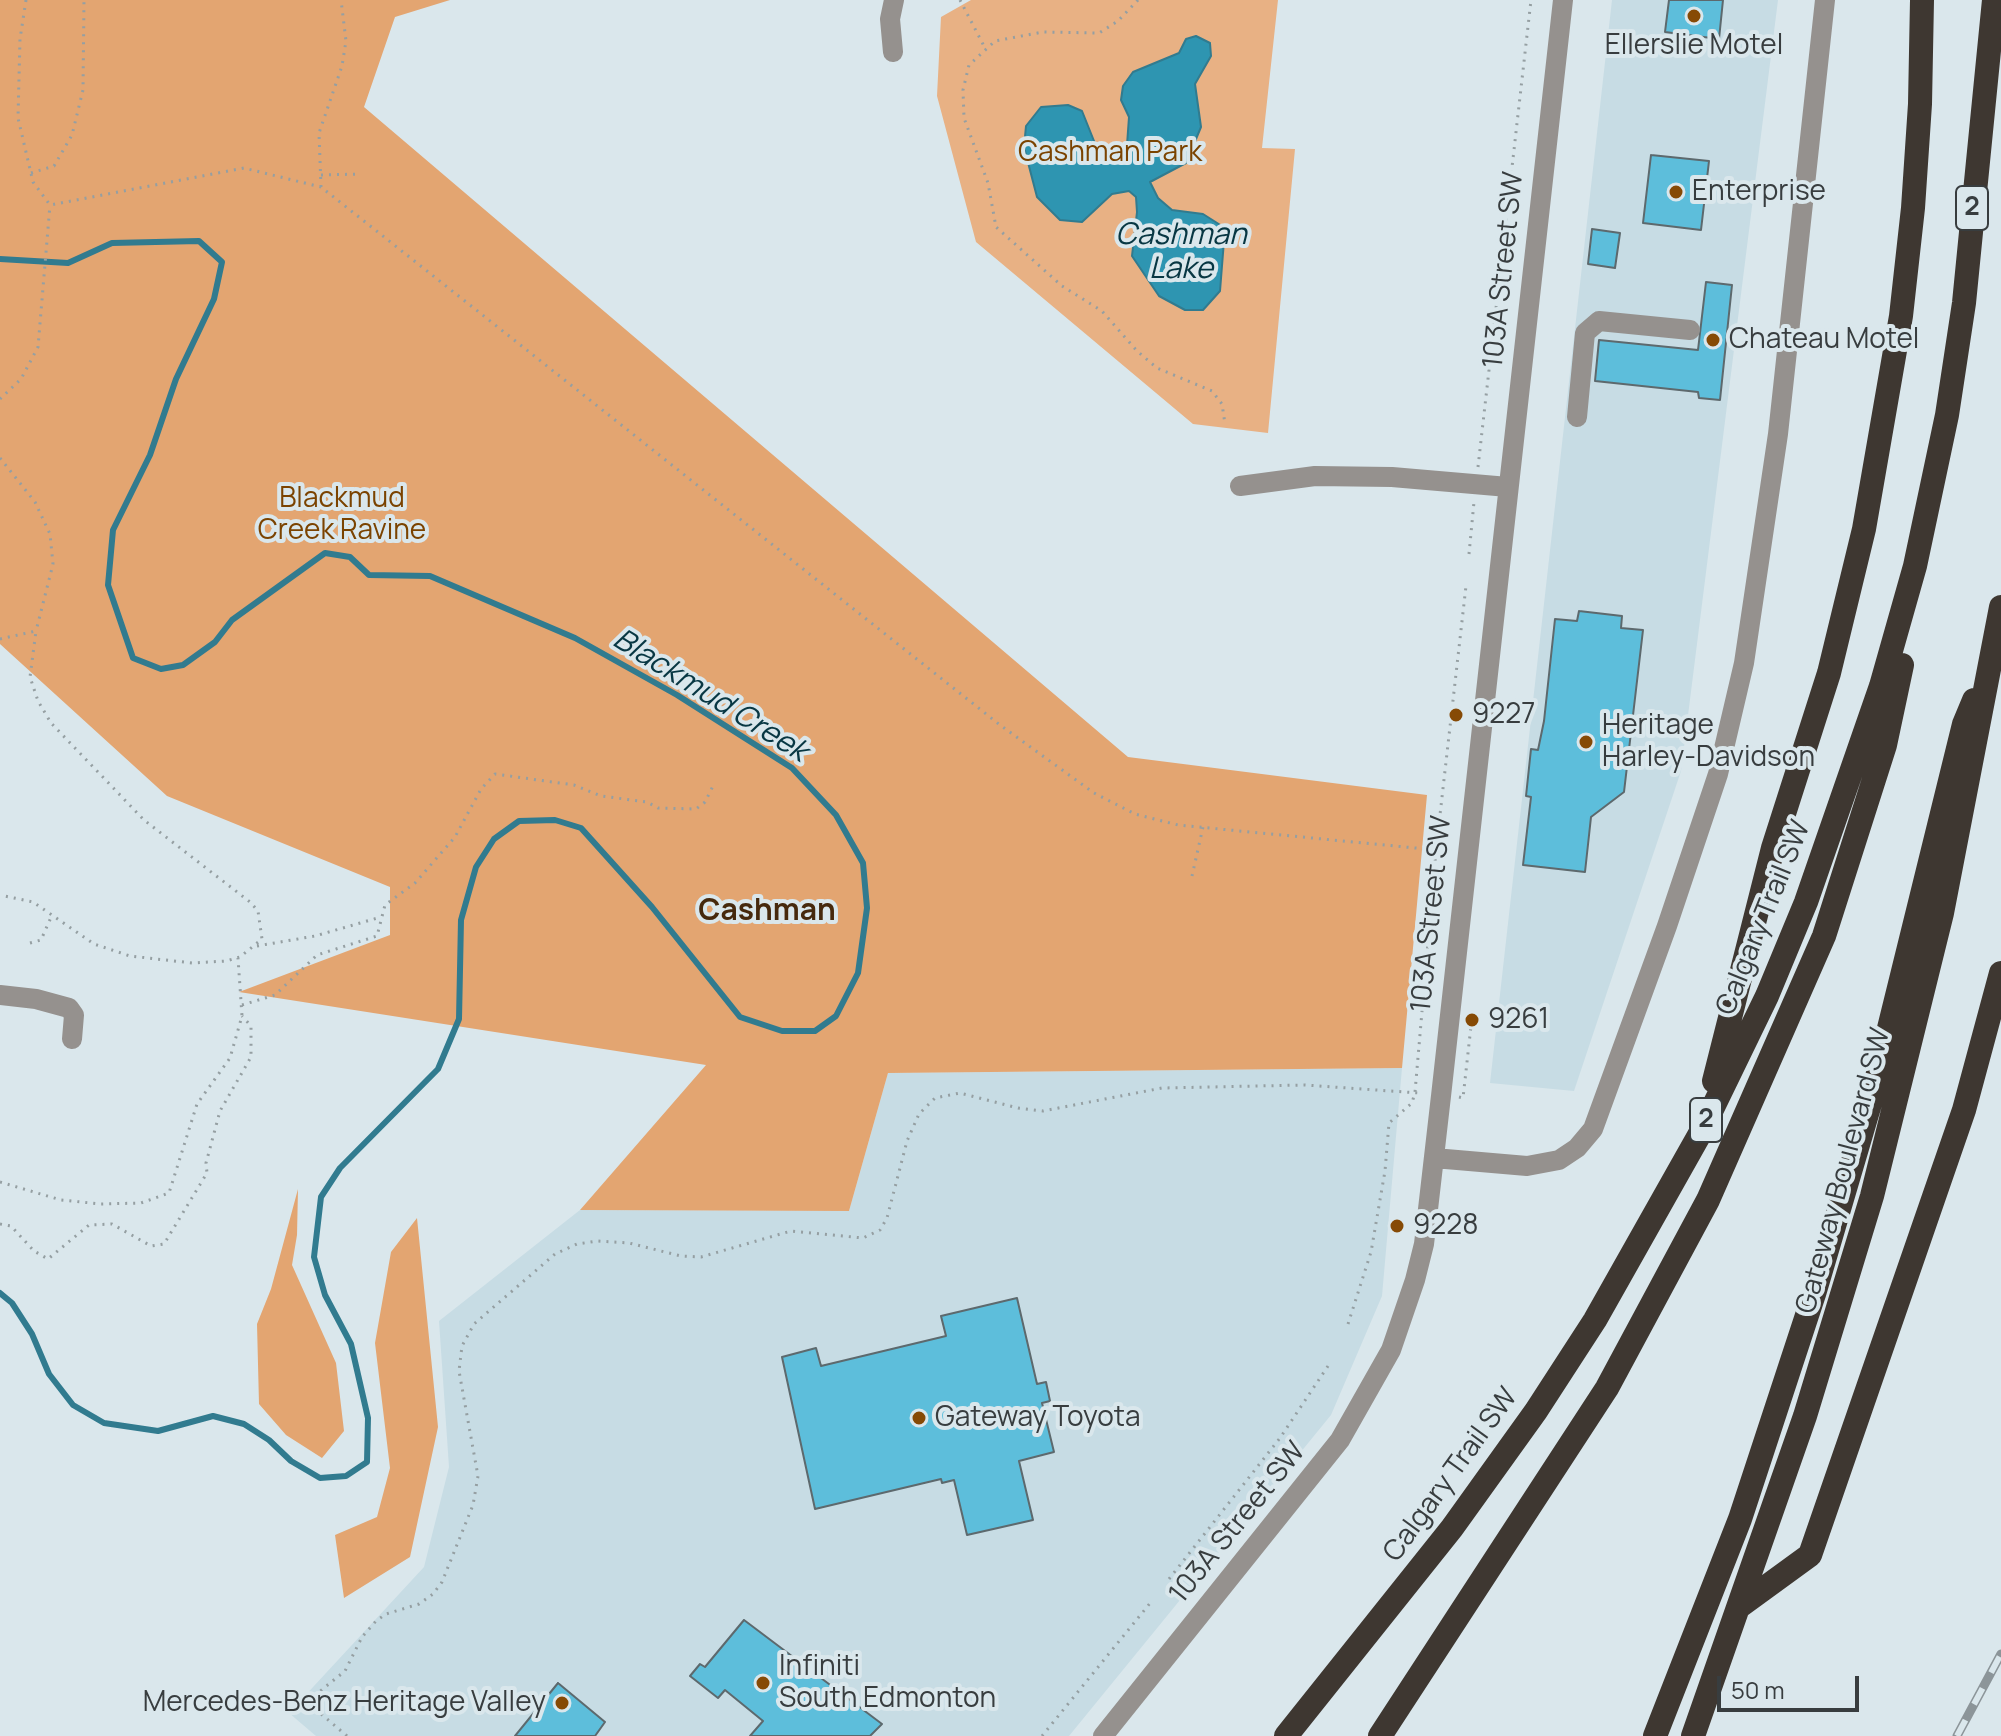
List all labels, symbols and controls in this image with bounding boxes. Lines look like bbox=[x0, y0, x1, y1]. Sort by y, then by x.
marker: Ellerslie Motel bbox=[1685, 7, 1703, 25]
place label: Ellerslie Motel bbox=[1605, 29, 1783, 63]
park label: Cashman Park bbox=[1018, 136, 1202, 170]
street label: 103A Street SW bbox=[1477, 170, 1531, 370]
place label: Enterprise bbox=[1692, 175, 1826, 209]
marker: Enterprise bbox=[1667, 183, 1685, 201]
road number: 2 bbox=[1956, 186, 1988, 230]
water label: Cashman Lake bbox=[1115, 218, 1247, 288]
place label: Chateau Motel bbox=[1729, 323, 1919, 357]
marker: Chateau Motel bbox=[1704, 331, 1722, 349]
park label: Blackmud Creek Ravine bbox=[258, 482, 426, 548]
water label: Blackmud Creek bbox=[606, 622, 814, 770]
place label: 9227 bbox=[1472, 698, 1535, 732]
marker: 9227 bbox=[1447, 706, 1465, 724]
place label: Heritage Harley-Davidson bbox=[1602, 709, 1815, 775]
marker: Heritage Harley-Davidson bbox=[1577, 733, 1595, 751]
street label: 103A Street SW bbox=[1405, 814, 1459, 1014]
street label: Calgary Trail SW bbox=[1710, 816, 1818, 1020]
district label: Cashman bbox=[698, 894, 836, 930]
place label: 9261 bbox=[1488, 1003, 1549, 1037]
marker: 9261 bbox=[1463, 1011, 1481, 1029]
street label: Gateway Boulevard SW bbox=[1790, 1025, 1898, 1317]
road number: 2 bbox=[1690, 1098, 1722, 1142]
place label: 9228 bbox=[1413, 1209, 1479, 1243]
marker: 9228 bbox=[1388, 1217, 1406, 1235]
street label: Calgary Trail SW bbox=[1377, 1382, 1525, 1568]
place label: Gateway Toyota bbox=[935, 1401, 1140, 1435]
marker: Gateway Toyota bbox=[910, 1409, 928, 1427]
street label: 103A Street SW bbox=[1163, 1436, 1313, 1610]
place label: Infiniti South Edmonton bbox=[779, 1650, 996, 1716]
scale bar bbox=[1721, 1660, 1863, 1710]
text: 50 m bbox=[1731, 1673, 1785, 1706]
marker: Infiniti South Edmonton bbox=[754, 1674, 772, 1692]
place label: Mercedes-Benz Heritage Valley bbox=[143, 1686, 546, 1720]
marker: Mercedes-Benz Heritage Valley bbox=[553, 1694, 571, 1712]

